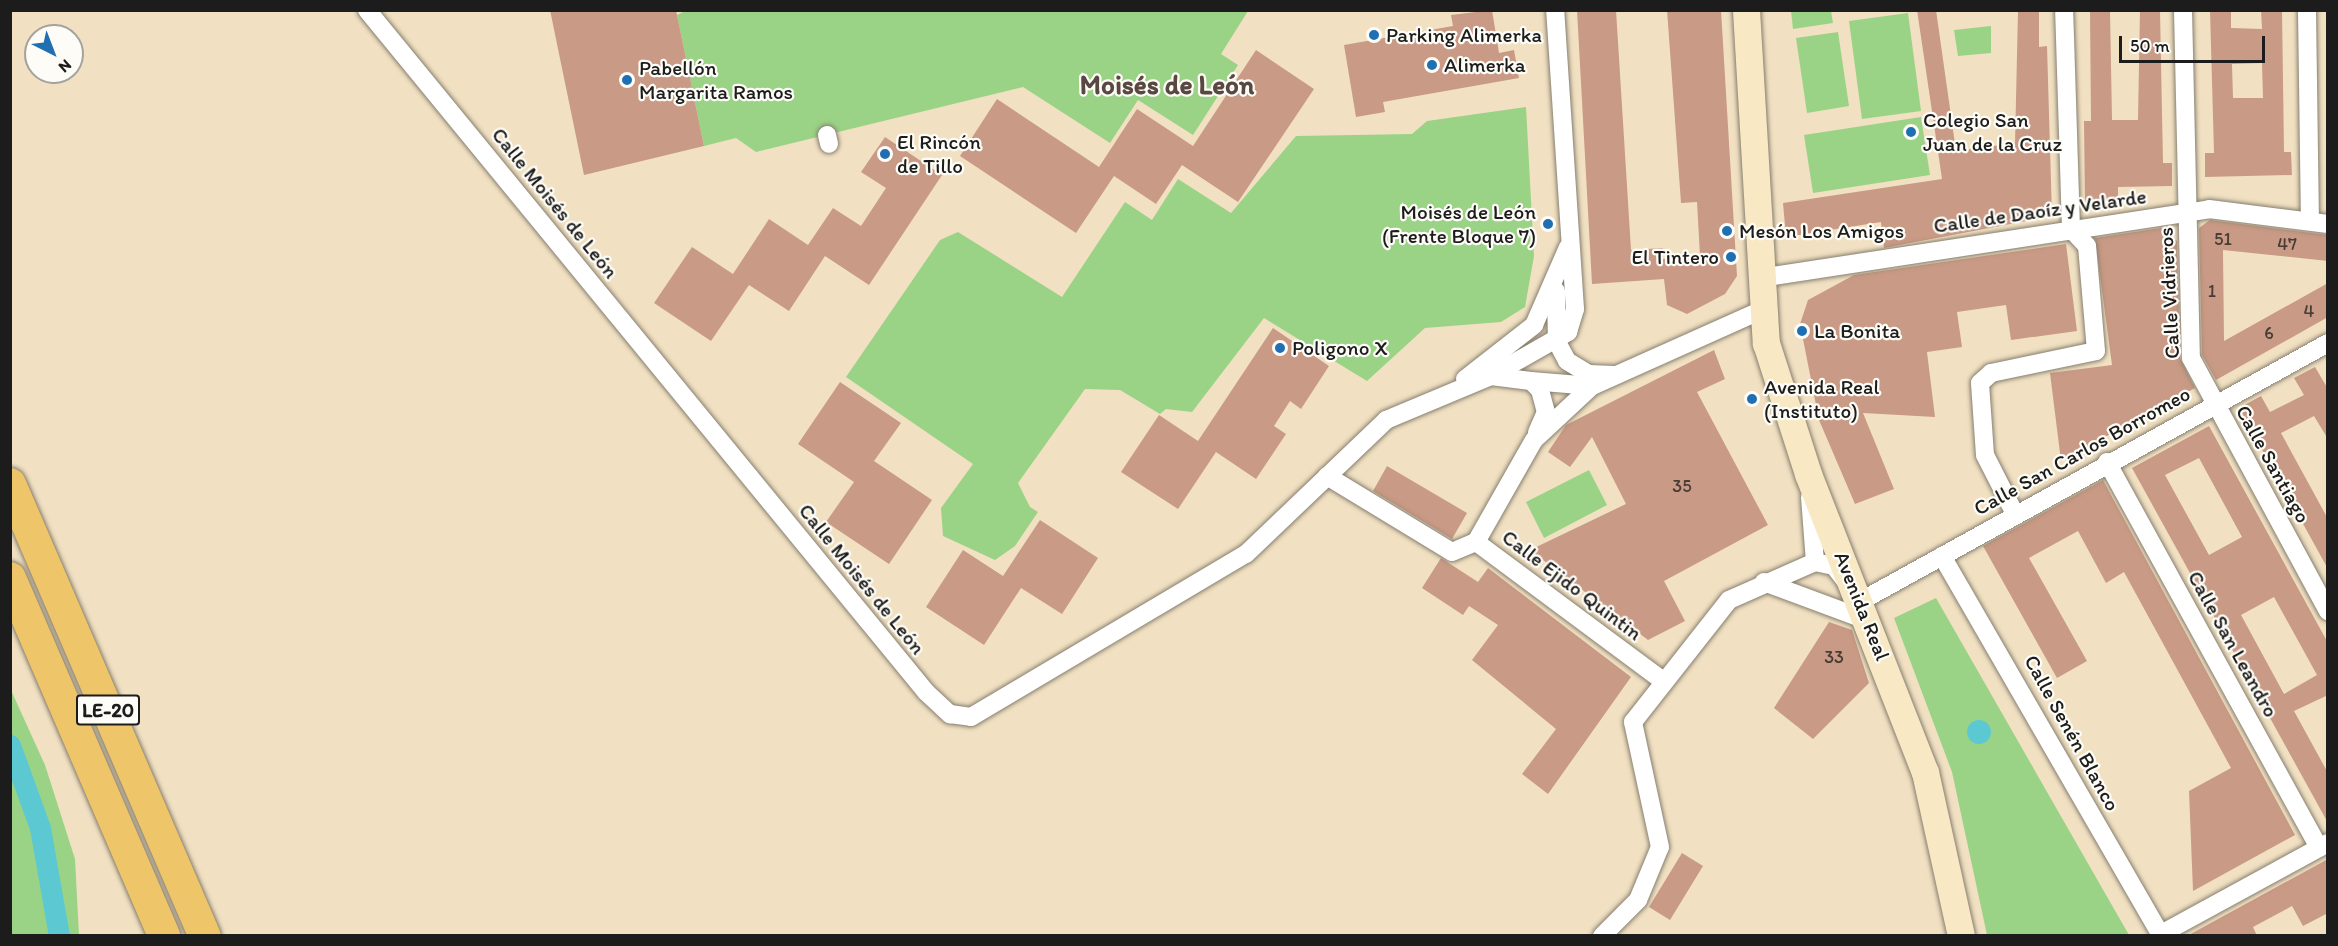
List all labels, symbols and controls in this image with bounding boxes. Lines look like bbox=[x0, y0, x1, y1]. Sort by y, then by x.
place label: Parking Alimerka bbox=[1386, 22, 1542, 48]
north arrow bbox=[24, 24, 84, 84]
scale bar bbox=[2122, 24, 2268, 62]
marker: Parking Alimerka bbox=[1367, 28, 1381, 42]
text: 50 m bbox=[2130, 35, 2170, 57]
place label: Alimerka bbox=[1444, 52, 1526, 78]
place label: Pabellón Margarita Ramos bbox=[639, 55, 794, 105]
text: N bbox=[55, 56, 75, 77]
marker: Alimerka bbox=[1425, 58, 1439, 72]
district label: Moisés de León bbox=[1080, 69, 1254, 101]
marker: Pabellón Margarita Ramos bbox=[620, 73, 634, 87]
place label: Colegio San Juan de la Cruz bbox=[1923, 107, 2062, 157]
street label: Calle Moisés de León bbox=[487, 123, 623, 283]
marker: Colegio San Juan de la Cruz bbox=[1904, 125, 1918, 139]
place label: El Rincón de Tillo bbox=[897, 129, 981, 179]
marker: El Rincón de Tillo bbox=[878, 147, 892, 161]
street label: Calle de Daoíz y Velarde bbox=[1932, 184, 2148, 238]
place label: Moisés de León (Frente Bloque 7) bbox=[1382, 199, 1536, 249]
marker: Moisés de León (Frente Bloque 7) bbox=[1541, 217, 1555, 231]
place label: Mesón Los Amigos bbox=[1739, 218, 1904, 244]
marker: Mesón Los Amigos bbox=[1720, 224, 1734, 238]
street label: Calle Vidrieros bbox=[2153, 226, 2185, 360]
house number: 51 bbox=[2214, 228, 2232, 250]
house number: 47 bbox=[2277, 233, 2297, 255]
place label: El Tintero bbox=[1631, 244, 1719, 270]
marker: El Tintero bbox=[1724, 250, 1738, 264]
house number: 1 bbox=[2208, 280, 2216, 302]
house number: 4 bbox=[2304, 300, 2314, 322]
place label: La Bonita bbox=[1814, 318, 1901, 344]
house number: 6 bbox=[2264, 322, 2274, 344]
marker: La Bonita bbox=[1795, 324, 1809, 338]
place label: Poligono X bbox=[1292, 335, 1388, 361]
marker: Poligono X bbox=[1273, 341, 1287, 355]
place label: Avenida Real (Instituto) bbox=[1764, 374, 1879, 424]
street label: Calle San Carlos Borromeo bbox=[1969, 381, 2195, 521]
marker: Avenida Real (Instituto) bbox=[1745, 392, 1759, 406]
street label: Calle Santiago bbox=[2230, 400, 2316, 528]
house number: 35 bbox=[1672, 475, 1692, 497]
street label: Calle Moisés de León bbox=[794, 499, 930, 659]
street label: Calle Ejido Quintin bbox=[1497, 524, 1647, 646]
street label: Avenida Real bbox=[1829, 548, 1895, 664]
street label: Calle San Leandro bbox=[2182, 566, 2284, 722]
house number: 33 bbox=[1824, 646, 1844, 668]
street label: Calle Senén Blanco bbox=[2019, 651, 2125, 815]
road number: LE-20 bbox=[75, 693, 141, 727]

